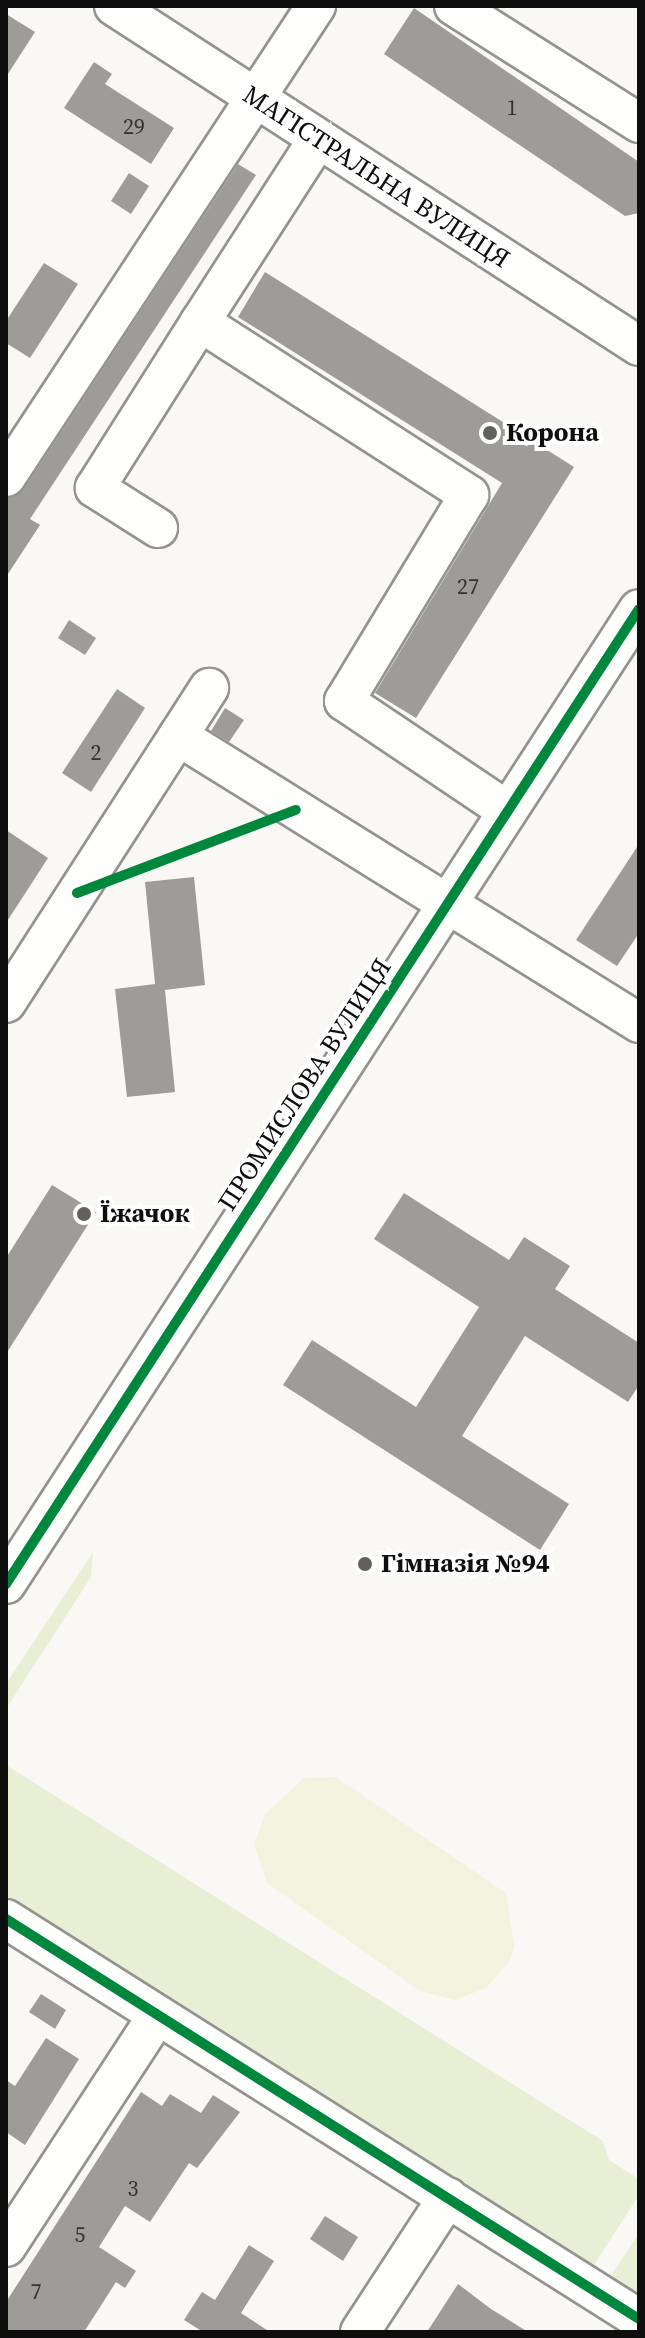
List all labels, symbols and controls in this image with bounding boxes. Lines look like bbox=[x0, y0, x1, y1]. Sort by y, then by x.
street label: МАГІСТРАЛЬНА ВУЛИЦЯ bbox=[237, 79, 515, 275]
house number: 1 bbox=[507, 95, 517, 121]
house number: 29 bbox=[123, 114, 145, 140]
place label: Корона bbox=[506, 417, 599, 449]
marker: Корона bbox=[481, 424, 499, 442]
house number: 27 bbox=[457, 574, 479, 600]
house number: 2 bbox=[91, 740, 101, 766]
street label: ПРОМИСЛОВА ВУЛИЦЯ bbox=[212, 953, 398, 1217]
place label: Їжачок bbox=[100, 1198, 190, 1230]
marker: Їжачок bbox=[75, 1205, 93, 1223]
place label: Гімназія №94 bbox=[381, 1548, 550, 1580]
marker: Гімназія №94 bbox=[356, 1555, 374, 1573]
house number: 3 bbox=[128, 2176, 138, 2202]
house number: 5 bbox=[75, 2222, 85, 2248]
house number: 7 bbox=[31, 2279, 41, 2305]

